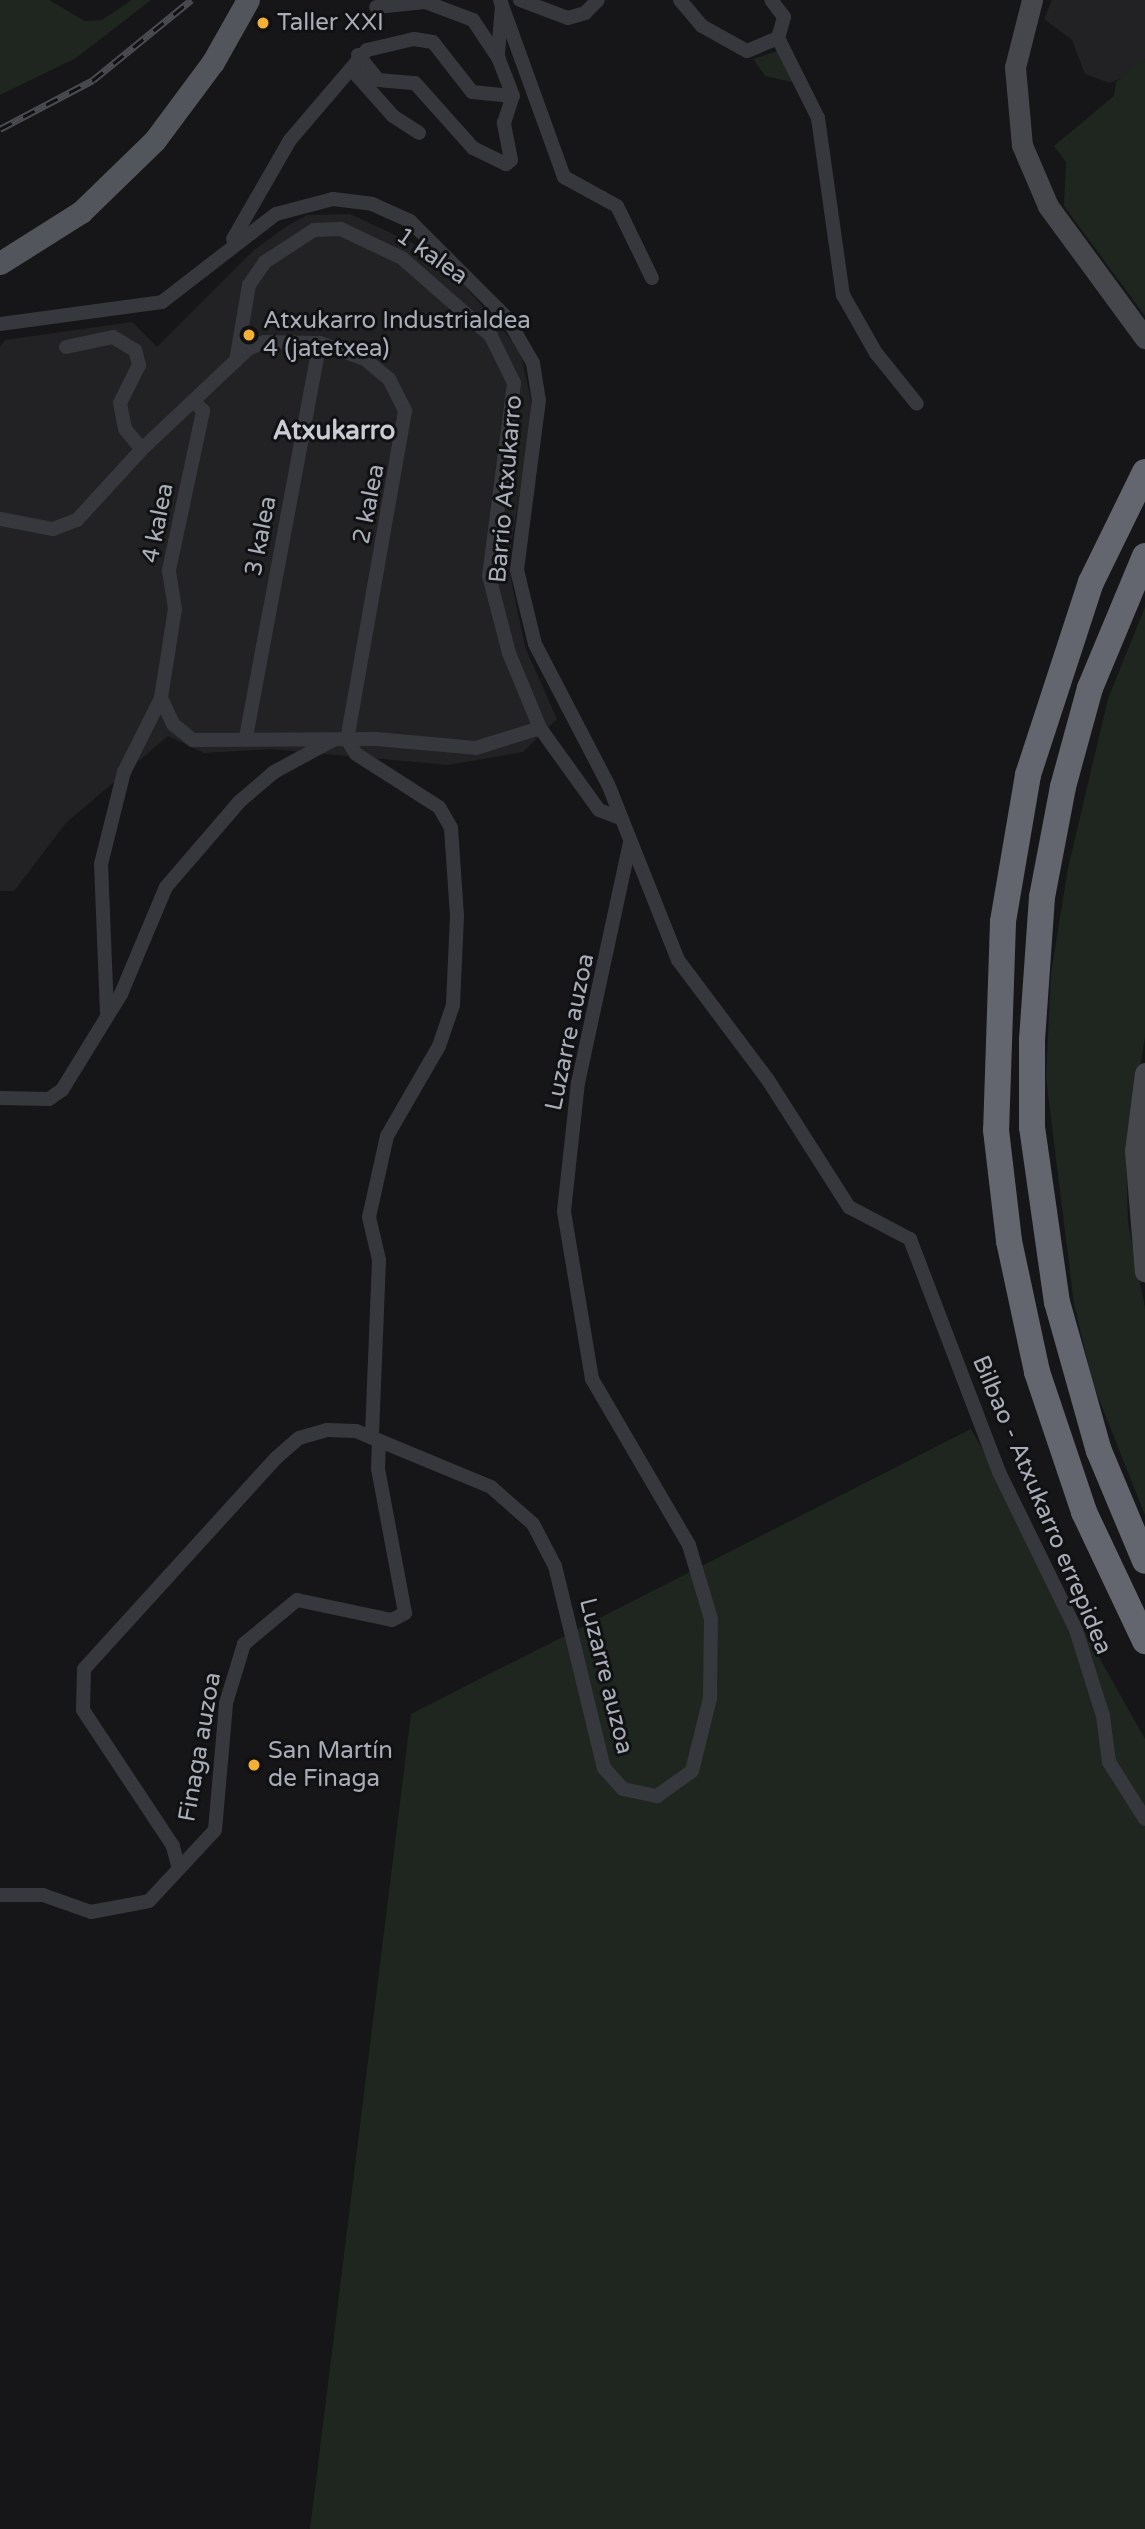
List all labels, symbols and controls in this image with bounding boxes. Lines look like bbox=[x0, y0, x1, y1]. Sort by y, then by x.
place label: Taller XXI bbox=[277, 9, 384, 37]
marker: Taller XXI bbox=[255, 15, 271, 31]
street label: 1 kalea bbox=[391, 221, 473, 291]
place label: Atxukarro Industrialdea 4 (jatetxea) bbox=[263, 307, 531, 363]
marker: Atxukarro Industrialdea 4 (jatetxea) bbox=[241, 327, 257, 343]
street label: Barrio Atxukarro bbox=[483, 394, 529, 584]
district label: Atxukarro bbox=[273, 415, 395, 447]
street label: 2 kalea bbox=[347, 462, 391, 546]
street label: 4 kalea bbox=[136, 481, 180, 565]
street label: 3 kalea bbox=[239, 494, 283, 578]
street label: Luzarre auzoa bbox=[539, 951, 601, 1113]
street label: Bilbao - Atxukarro errepidea bbox=[966, 1351, 1118, 1659]
street label: Luzarre auzoa bbox=[573, 1595, 639, 1757]
street label: Finaga auzoa bbox=[173, 1670, 227, 1824]
place label: San Martín de Finaga bbox=[268, 1737, 393, 1793]
marker: San Martín de Finaga bbox=[246, 1757, 262, 1773]

